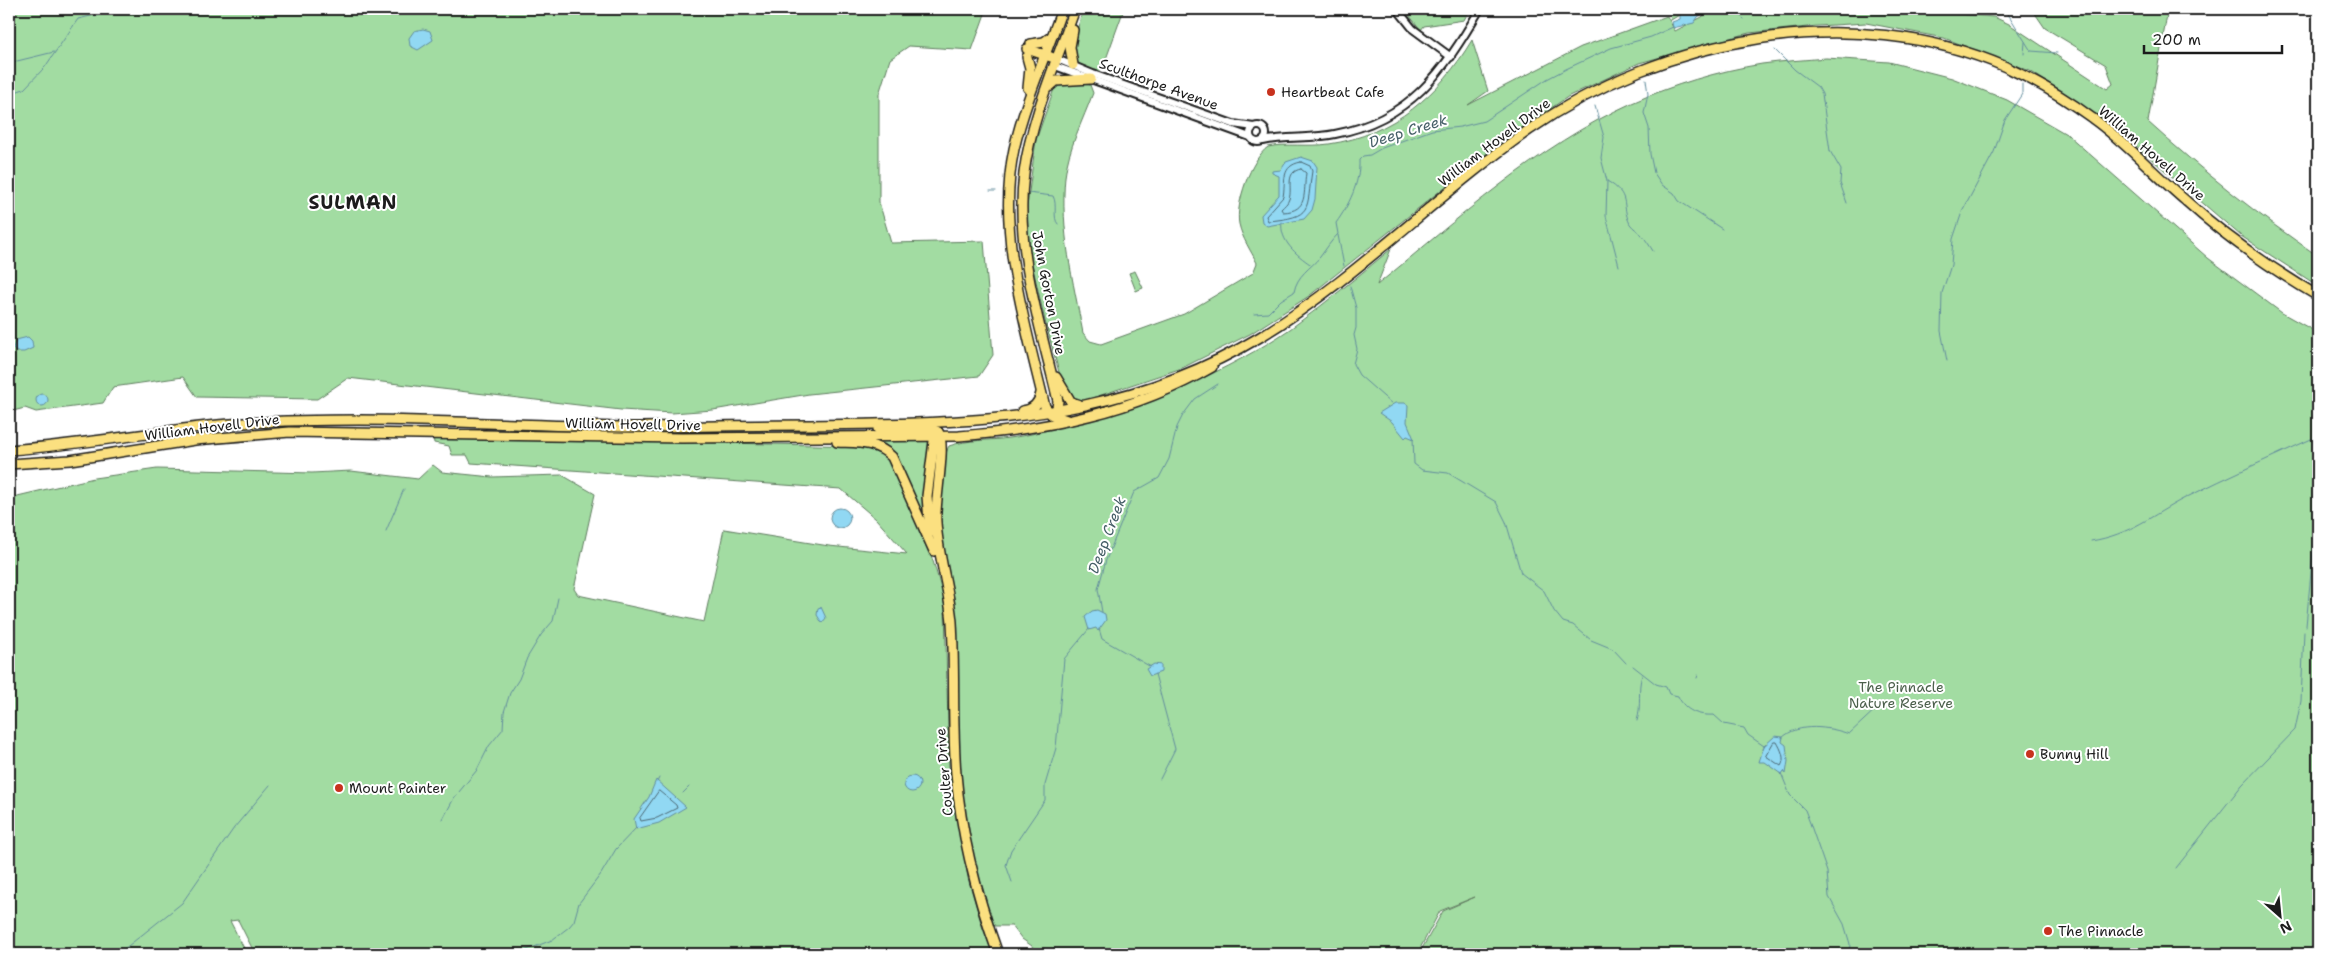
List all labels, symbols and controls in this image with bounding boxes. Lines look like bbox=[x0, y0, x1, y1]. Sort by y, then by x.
scale bar bbox=[2144, 22, 2282, 54]
text: 200 m bbox=[2152, 30, 2201, 50]
street label: Sculthorpe Avenue bbox=[1097, 54, 1221, 114]
place label: Heartbeat Cafe bbox=[1281, 83, 1385, 101]
marker: Heartbeat Cafe bbox=[1265, 86, 1277, 98]
street label: William Hovell Drive bbox=[1434, 94, 1554, 190]
street label: William Hovell Drive bbox=[2095, 102, 2209, 204]
water label: Deep Creek bbox=[1366, 109, 1450, 152]
district label: SULMAN bbox=[308, 190, 398, 215]
street label: John Gorton Drive bbox=[1028, 230, 1070, 356]
street label: William Hovell Drive bbox=[143, 410, 281, 444]
street label: William Hovell Drive bbox=[565, 414, 701, 434]
water label: Deep Creek bbox=[1083, 493, 1131, 576]
park label: The Pinnacle Nature Reserve bbox=[1849, 678, 1953, 712]
street label: Coulter Drive bbox=[931, 727, 957, 817]
place label: Bunny Hill bbox=[2040, 745, 2109, 763]
marker: Bunny Hill bbox=[2024, 748, 2036, 760]
place label: Mount Painter bbox=[349, 779, 447, 797]
marker: Mount Painter bbox=[333, 782, 345, 794]
north arrow bbox=[2254, 890, 2304, 940]
text: N bbox=[2277, 917, 2295, 938]
place label: The Pinnacle bbox=[2058, 922, 2144, 940]
marker: The Pinnacle bbox=[2042, 925, 2054, 937]

